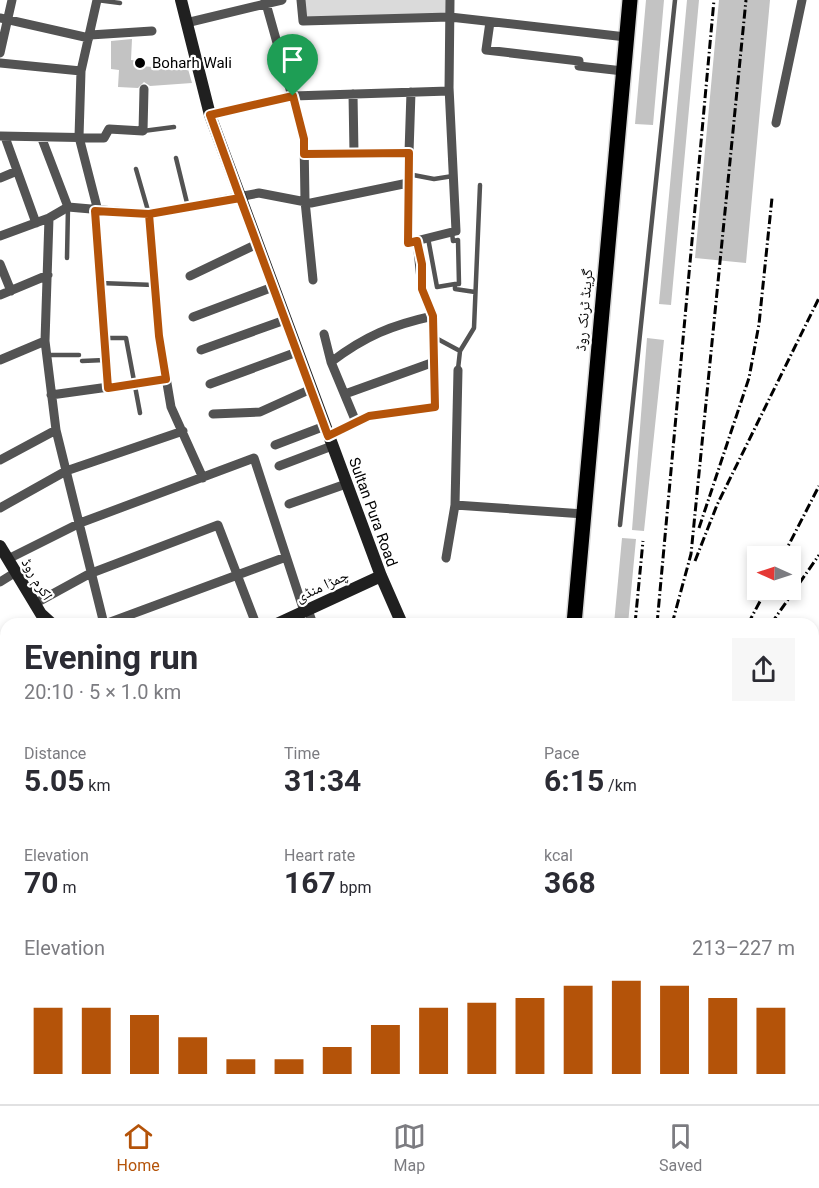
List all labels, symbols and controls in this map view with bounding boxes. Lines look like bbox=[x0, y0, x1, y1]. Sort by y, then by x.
pin bbox=[267, 34, 318, 96]
icon: arrive bbox=[276, 43, 309, 76]
place label: Boharh Wali bbox=[152, 54, 232, 72]
marker: Boharh Wali bbox=[133, 56, 147, 70]
street label: گرینڈ ٹرنک روڈ bbox=[571, 268, 597, 352]
street label: Sultan Pura Road bbox=[345, 455, 401, 569]
north arrow bbox=[747, 546, 801, 600]
map controls bbox=[747, 546, 801, 600]
street label: اکرم روڈ bbox=[17, 555, 57, 604]
street label: چمڑا منڈی bbox=[293, 566, 352, 607]
text: Evening run bbox=[24, 638, 198, 677]
button: share bbox=[732, 638, 795, 701]
text: 20:10 · 5 × 1.0 km bbox=[24, 680, 181, 704]
text: Distance bbox=[24, 744, 86, 763]
text: Time bbox=[284, 744, 320, 763]
text: Pace bbox=[544, 744, 580, 763]
text: 5.05 bbox=[24, 763, 84, 798]
text: 31:34 bbox=[284, 763, 361, 798]
text: 6:15 bbox=[544, 763, 604, 798]
text: km bbox=[84, 776, 110, 795]
text: /km bbox=[604, 776, 637, 795]
text: Elevation bbox=[24, 846, 89, 865]
text: Heart rate bbox=[284, 846, 355, 865]
text: kcal bbox=[544, 846, 573, 865]
text: 70 bbox=[24, 865, 58, 900]
text: 167 bbox=[284, 865, 336, 900]
text: 368 bbox=[544, 865, 596, 900]
text: m bbox=[58, 878, 76, 897]
text: bpm bbox=[336, 878, 372, 897]
text: Elevation bbox=[24, 936, 105, 960]
text: 213–227 m bbox=[692, 936, 795, 960]
tab: Home bbox=[117, 1120, 160, 1175]
tab: Map bbox=[393, 1120, 426, 1175]
tab: Saved bbox=[659, 1120, 702, 1175]

